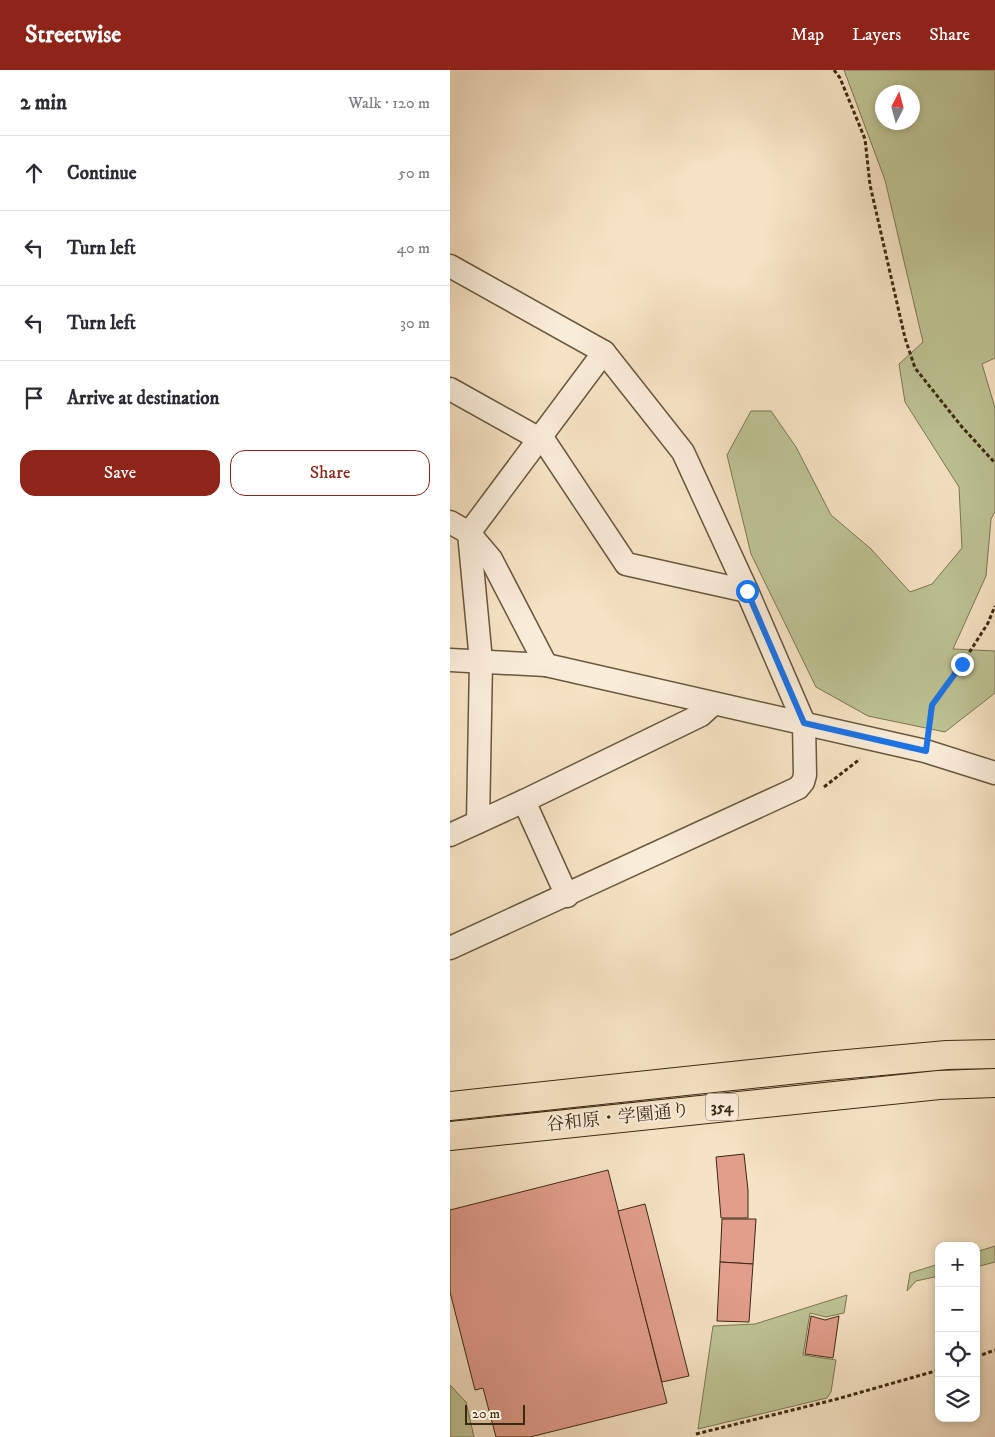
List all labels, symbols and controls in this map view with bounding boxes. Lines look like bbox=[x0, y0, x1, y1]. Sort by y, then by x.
text: Streetwise bbox=[25, 20, 121, 50]
text: Map bbox=[791, 24, 824, 46]
text: Layers bbox=[852, 24, 901, 46]
text: Share bbox=[929, 24, 970, 46]
north arrow bbox=[875, 85, 920, 130]
text: 2 min bbox=[20, 90, 67, 116]
text: Walk · 120 m bbox=[348, 93, 430, 113]
icon: ahead bbox=[20, 159, 48, 187]
text: Continue bbox=[67, 162, 137, 185]
text: 50 m bbox=[398, 163, 430, 183]
icon: left bbox=[20, 234, 48, 262]
text: Turn left bbox=[67, 237, 136, 260]
text: 40 m bbox=[397, 238, 430, 258]
icon: left bbox=[20, 309, 48, 337]
text: Turn left bbox=[67, 312, 136, 335]
text: 30 m bbox=[400, 313, 430, 333]
icon: arrive bbox=[20, 384, 48, 412]
text: Arrive at destination bbox=[67, 387, 219, 410]
button: Save bbox=[20, 450, 220, 496]
button: Share bbox=[230, 450, 430, 496]
route start bbox=[736, 580, 759, 603]
route end bbox=[951, 653, 974, 676]
road number: 354 bbox=[706, 1094, 738, 1120]
street label: 谷和原・学園通り bbox=[545, 1100, 691, 1136]
map controls bbox=[935, 1242, 980, 1422]
button: + bbox=[935, 1242, 980, 1287]
button: − bbox=[935, 1287, 980, 1332]
button: locate bbox=[935, 1332, 980, 1377]
button: layers bbox=[935, 1377, 980, 1422]
scale bar bbox=[465, 1402, 525, 1425]
text: 20 m bbox=[472, 1405, 500, 1423]

